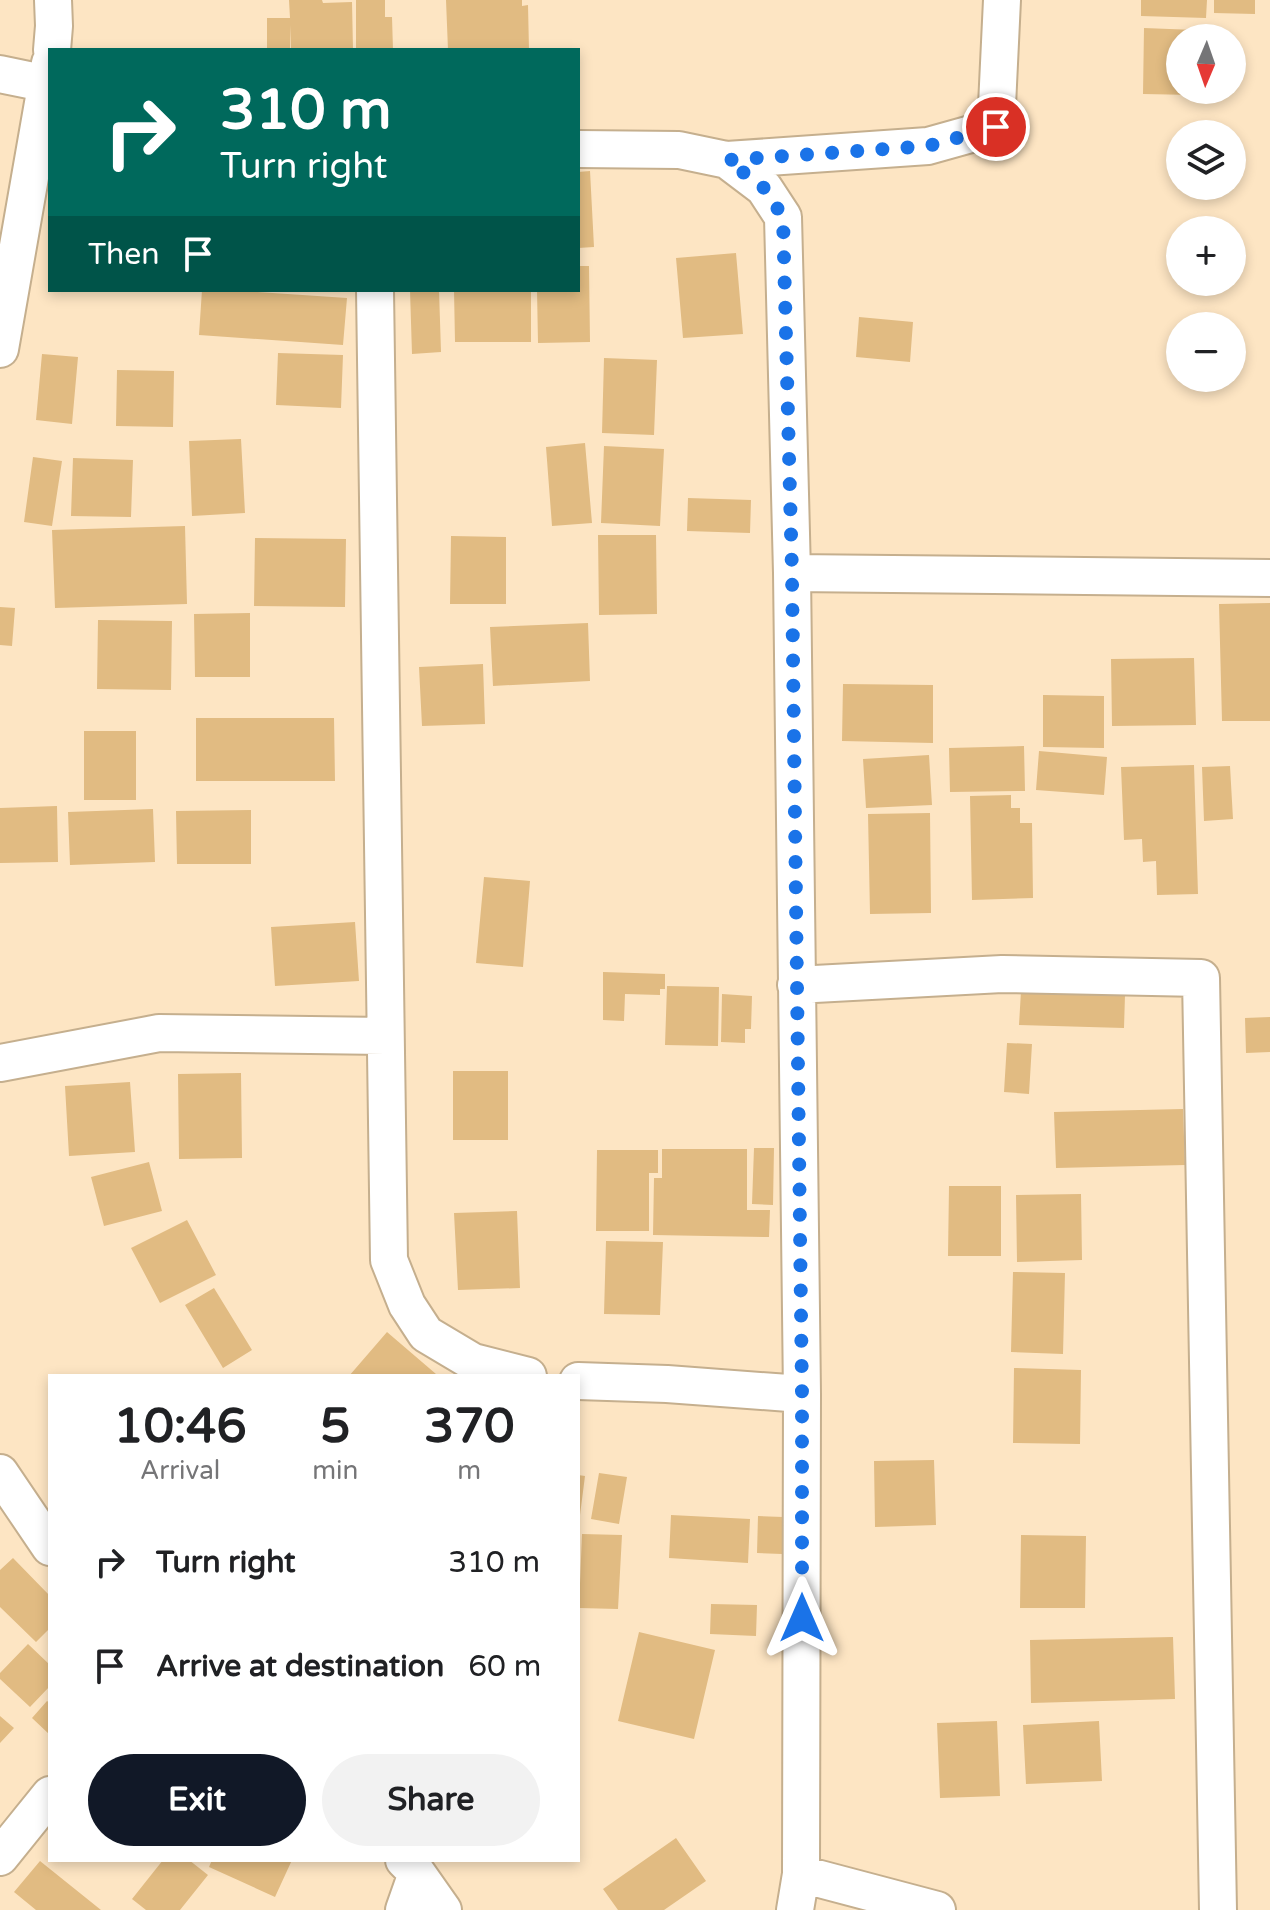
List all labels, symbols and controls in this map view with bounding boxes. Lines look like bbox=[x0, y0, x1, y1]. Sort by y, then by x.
north arrow bbox=[1166, 24, 1246, 104]
map controls bbox=[1166, 24, 1246, 392]
text: 310 m bbox=[220, 77, 391, 144]
icon: right bbox=[88, 80, 192, 184]
pin bbox=[962, 93, 1030, 161]
icon: arrive bbox=[974, 105, 1018, 149]
button: layers bbox=[1166, 120, 1246, 200]
text: Turn right bbox=[220, 145, 387, 188]
button: + bbox=[1166, 216, 1246, 296]
icon: arrive bbox=[176, 232, 220, 276]
text: Then bbox=[88, 236, 160, 273]
button: − bbox=[1166, 312, 1246, 392]
text: 10:46 bbox=[114, 1398, 247, 1456]
text: 5 bbox=[320, 1398, 350, 1456]
text: 370 bbox=[424, 1398, 514, 1456]
text: Arrival bbox=[140, 1455, 220, 1486]
text: min bbox=[312, 1455, 358, 1486]
text: m bbox=[457, 1455, 481, 1486]
icon: right bbox=[88, 1540, 132, 1584]
text: Turn right bbox=[156, 1544, 296, 1581]
text: 310 m bbox=[448, 1544, 540, 1581]
position arrow bbox=[760, 1576, 844, 1660]
icon: arrive bbox=[88, 1644, 132, 1688]
text: Arrive at destination bbox=[156, 1648, 444, 1685]
text: 60 m bbox=[468, 1648, 541, 1685]
button: Exit bbox=[88, 1754, 306, 1846]
button: Share bbox=[322, 1754, 540, 1846]

